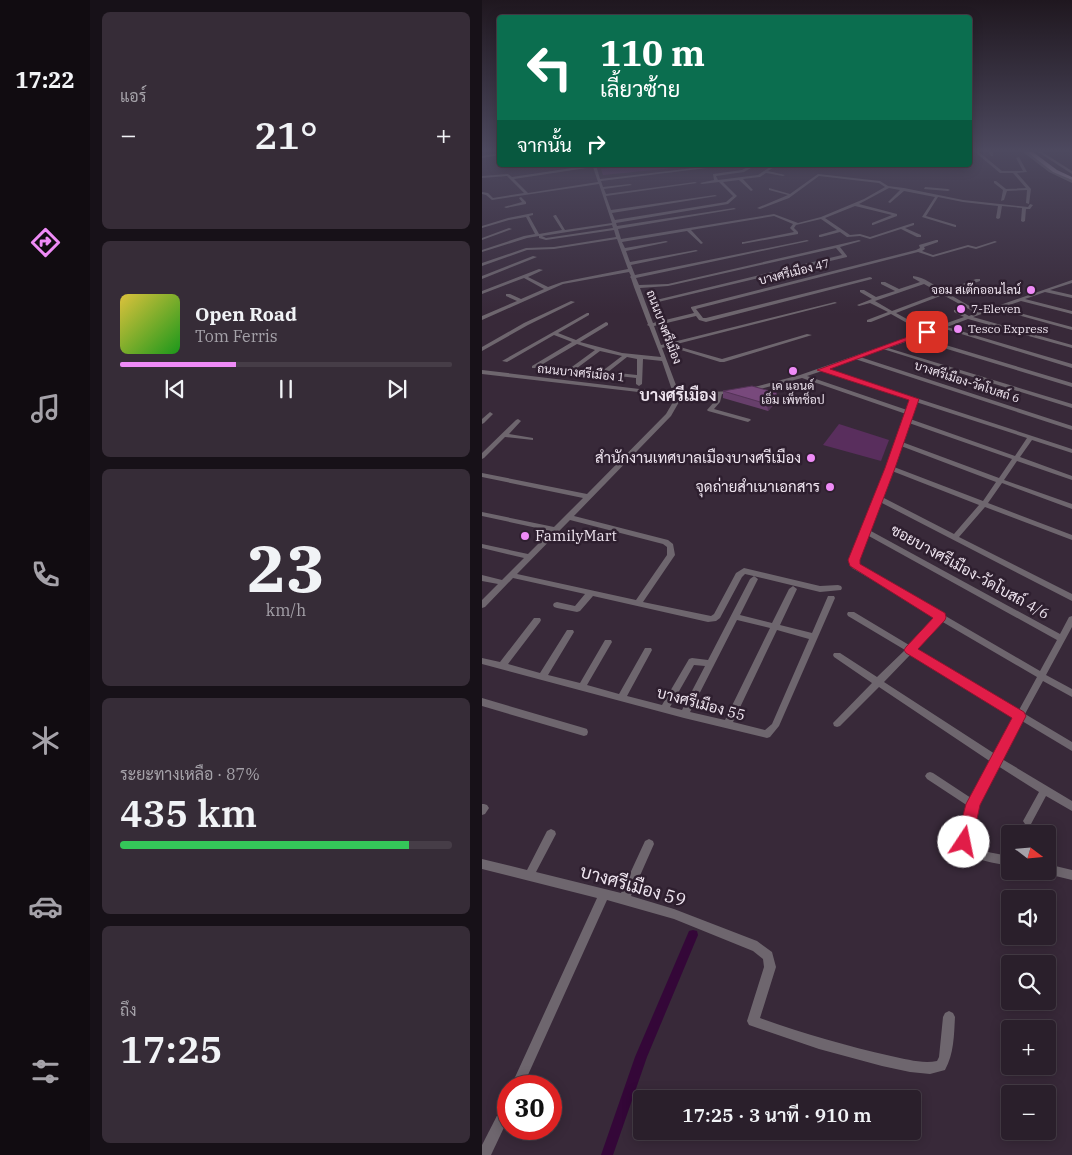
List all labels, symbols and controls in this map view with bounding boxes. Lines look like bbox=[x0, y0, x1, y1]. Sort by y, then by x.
text: 110 m bbox=[600, 30, 705, 76]
icon: left bbox=[517, 35, 582, 100]
text: 17:22 bbox=[15, 65, 75, 94]
text: เลี้ยวซ้าย bbox=[600, 74, 680, 103]
text: แอร์ bbox=[120, 86, 146, 106]
text: 21° bbox=[254, 110, 318, 159]
text: − bbox=[120, 116, 137, 153]
text: + bbox=[435, 116, 452, 153]
icon: right bbox=[582, 130, 610, 158]
text: จากนั้น bbox=[517, 133, 572, 157]
icon: directions bbox=[28, 225, 63, 260]
street label: บางศรีเมือง 47 bbox=[757, 255, 831, 288]
place label: จอม สเต๊กออนไลน์ bbox=[931, 282, 1021, 297]
marker: จอม สเต๊กออนไลน์ bbox=[1025, 284, 1037, 296]
street label: ถนนบางศรีเมือง bbox=[644, 288, 685, 366]
place label: 7-Eleven bbox=[971, 301, 1021, 316]
text: Open Road bbox=[195, 302, 297, 326]
marker: 7-Eleven bbox=[955, 303, 967, 315]
pin bbox=[906, 311, 948, 353]
icon: arrive bbox=[913, 318, 941, 346]
place label: Tesco Express bbox=[968, 321, 1049, 336]
marker: Tesco Express bbox=[952, 323, 964, 335]
text: Tom Ferris bbox=[195, 326, 278, 346]
street label: บางศรีเมือง-วัดโบสถ์ 6 bbox=[913, 357, 1022, 406]
street label: ถนนบางศรีเมือง 1 bbox=[537, 360, 626, 385]
marker: เค แอนด์ เอ็ม เพ็ทช็อป bbox=[787, 365, 799, 377]
icon: previous bbox=[161, 375, 189, 403]
icon: pause bbox=[272, 375, 300, 403]
icon: next bbox=[383, 375, 411, 403]
place label: เค แอนด์ เอ็ม เพ็ทช็อป bbox=[761, 378, 825, 407]
district label: บางศรีเมือง bbox=[640, 385, 716, 405]
icon: music bbox=[28, 391, 63, 426]
place label: สำนักงานเทศบาลเมืองบางศรีเมือง bbox=[595, 448, 801, 467]
marker: สำนักงานเทศบาลเมืองบางศรีเมือง bbox=[805, 452, 817, 464]
place label: จุดถ่ายสำเนาเอกสาร bbox=[695, 477, 820, 498]
marker: จุดถ่ายสำเนาเอกสาร bbox=[824, 481, 836, 493]
street label: ซอยบางศรีเมือง-วัดโบสถ์ 4/6 bbox=[888, 520, 1053, 623]
text: 23 bbox=[247, 525, 325, 610]
place label: FamilyMart bbox=[535, 526, 617, 545]
marker: FamilyMart bbox=[519, 530, 531, 542]
icon: phone bbox=[28, 557, 63, 592]
text: km/h bbox=[266, 600, 306, 620]
street label: บางศรีเมือง 55 bbox=[655, 683, 748, 724]
icon: climate bbox=[28, 723, 63, 758]
text: ระยะทางเหลือ · 87% bbox=[120, 764, 260, 784]
text: 435 km bbox=[120, 788, 257, 837]
position arrow bbox=[937, 815, 989, 867]
north arrow bbox=[1001, 825, 1056, 880]
map controls bbox=[1001, 825, 1056, 1140]
street label: บางศรีเมือง 59 bbox=[577, 858, 689, 912]
icon: car bbox=[28, 889, 63, 924]
button: sound bbox=[1001, 890, 1056, 945]
button: search bbox=[1001, 955, 1056, 1010]
text: ถึง bbox=[120, 1000, 137, 1020]
button: + bbox=[1001, 1020, 1056, 1075]
text: 17:25 bbox=[120, 1024, 223, 1073]
icon: filters bbox=[28, 1054, 63, 1089]
speed limit sign: 30 bbox=[497, 1075, 562, 1140]
button: − bbox=[1001, 1085, 1056, 1140]
text: 17:25 · 3 นาที · 910 m bbox=[682, 1103, 872, 1127]

